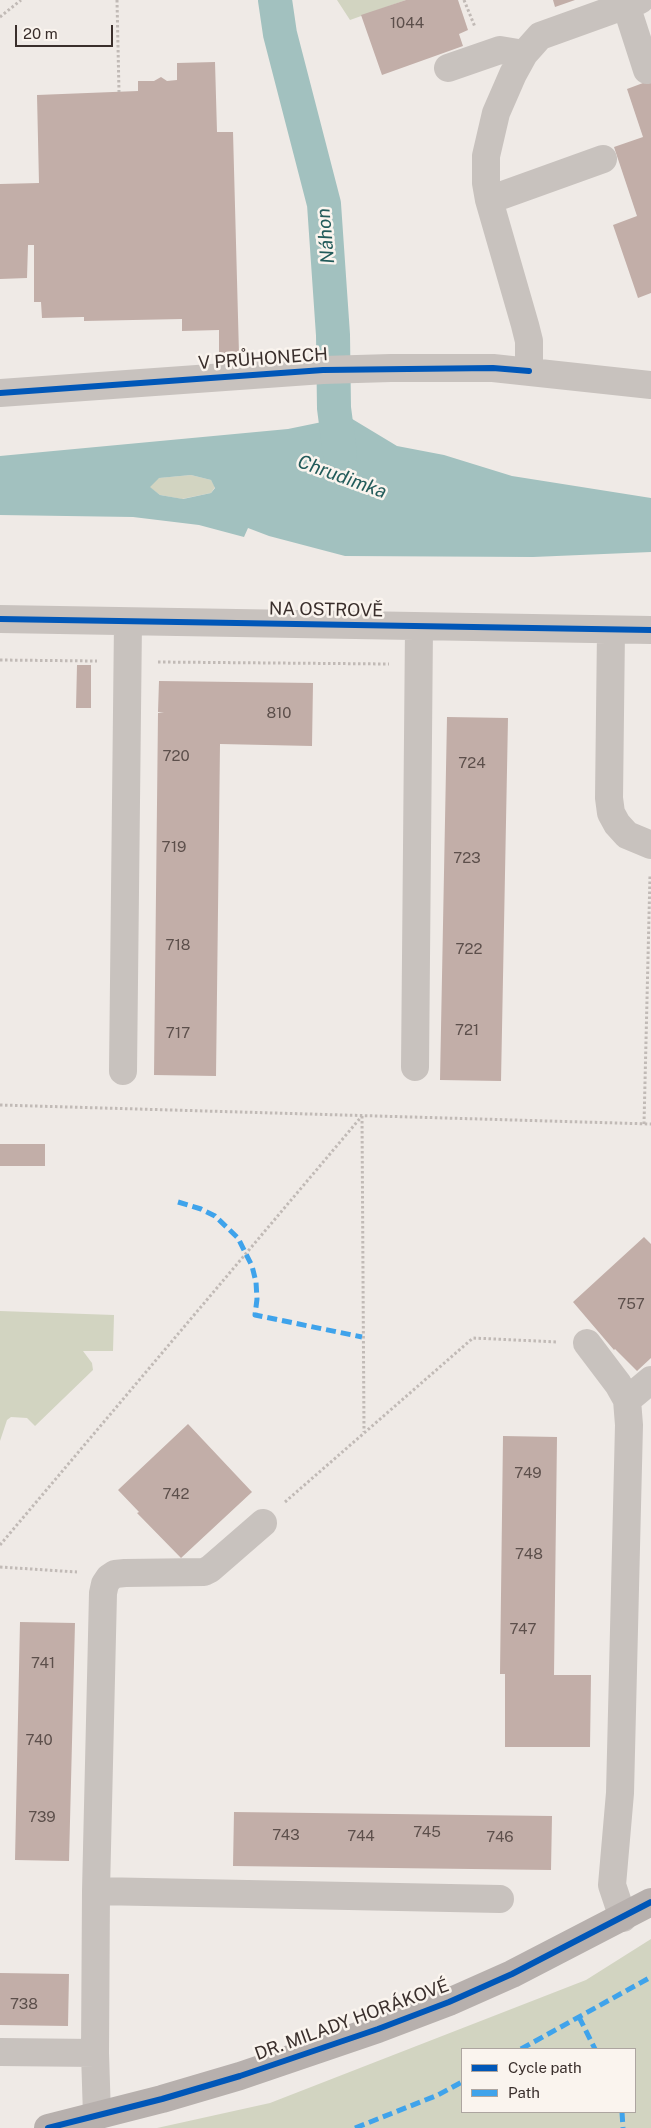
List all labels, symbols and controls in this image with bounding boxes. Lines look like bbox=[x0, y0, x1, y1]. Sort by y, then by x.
house number: 1044 bbox=[390, 14, 424, 32]
scale bar bbox=[18, 15, 115, 47]
text: 20 m bbox=[23, 25, 58, 42]
water label: Náhon bbox=[312, 207, 340, 265]
street label: V PRŮHONECH bbox=[197, 344, 329, 374]
water label: Chrudimka bbox=[294, 450, 390, 504]
street label: NA OSTROVĚ bbox=[269, 598, 383, 622]
house number: 810 bbox=[267, 704, 291, 722]
house number: 720 bbox=[162, 747, 190, 765]
house number: 724 bbox=[458, 754, 486, 772]
house number: 719 bbox=[162, 838, 186, 856]
house number: 723 bbox=[453, 849, 481, 867]
house number: 718 bbox=[165, 936, 191, 954]
house number: 722 bbox=[456, 940, 482, 958]
house number: 721 bbox=[455, 1021, 479, 1039]
house number: 717 bbox=[166, 1024, 190, 1042]
house number: 757 bbox=[617, 1295, 645, 1313]
house number: 749 bbox=[514, 1464, 542, 1482]
house number: 742 bbox=[163, 1485, 189, 1503]
house number: 748 bbox=[515, 1545, 543, 1563]
house number: 747 bbox=[509, 1620, 537, 1638]
house number: 741 bbox=[31, 1654, 55, 1672]
house number: 740 bbox=[25, 1731, 53, 1749]
house number: 739 bbox=[28, 1808, 56, 1826]
house number: 745 bbox=[413, 1823, 441, 1841]
house number: 743 bbox=[272, 1826, 300, 1844]
house number: 744 bbox=[347, 1827, 375, 1845]
house number: 746 bbox=[486, 1828, 514, 1846]
street label: DR. MILADY HORÁKOVÉ bbox=[252, 1975, 452, 2065]
house number: 738 bbox=[10, 1995, 38, 2013]
legend bbox=[461, 2048, 636, 2113]
text: Cycle path bbox=[508, 2059, 582, 2076]
text: Path bbox=[508, 2084, 540, 2101]

